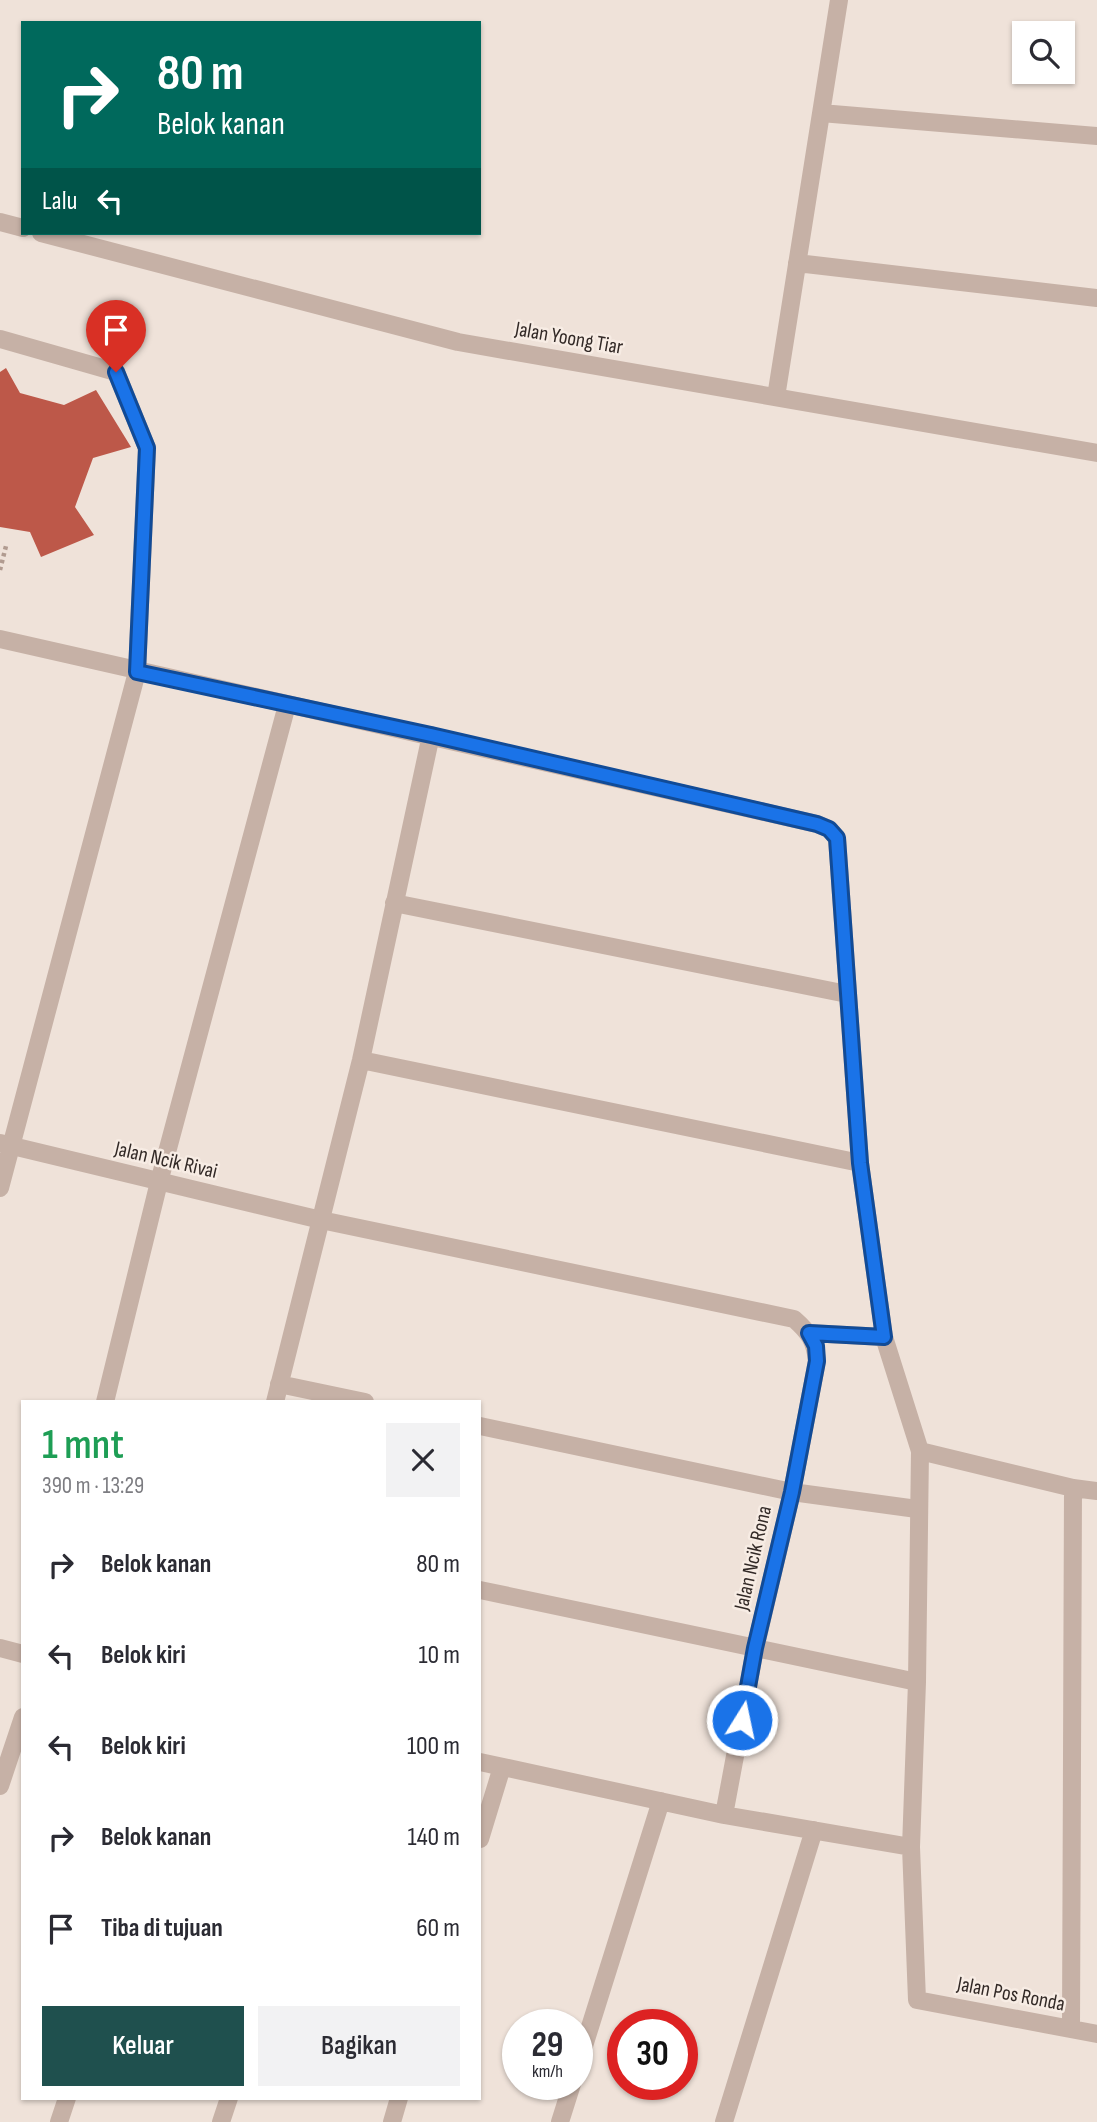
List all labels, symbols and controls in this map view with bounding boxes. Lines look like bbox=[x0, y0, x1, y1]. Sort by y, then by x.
map controls bbox=[1012, 21, 1075, 84]
button: search bbox=[1012, 21, 1075, 84]
text: 80 m bbox=[157, 45, 244, 104]
icon: right bbox=[42, 49, 133, 140]
text: Belok kanan bbox=[157, 105, 285, 144]
icon: left bbox=[91, 182, 129, 220]
text: Lalu bbox=[42, 186, 77, 217]
pin bbox=[86, 300, 146, 372]
icon: arrive bbox=[97, 311, 135, 349]
street label: Jalan Yoong Tiar bbox=[512, 316, 625, 360]
street label: Jalan Ncik Rivai bbox=[111, 1136, 220, 1184]
text: 1 mnt bbox=[42, 1420, 124, 1471]
button: close bbox=[386, 1423, 460, 1497]
text: 390 m · 13:29 bbox=[42, 1472, 144, 1500]
street label: Jalan Ncik Rona bbox=[729, 1503, 777, 1614]
icon: right bbox=[42, 1546, 80, 1584]
text: Belok kanan bbox=[101, 1549, 211, 1580]
text: 80 m bbox=[416, 1549, 460, 1580]
icon: left bbox=[42, 1637, 80, 1675]
text: Belok kiri bbox=[101, 1640, 186, 1671]
text: 10 m bbox=[418, 1640, 460, 1671]
position arrow bbox=[705, 1683, 779, 1757]
icon: left bbox=[42, 1728, 80, 1766]
text: Belok kiri bbox=[101, 1731, 186, 1762]
text: 100 m bbox=[407, 1731, 460, 1762]
icon: right bbox=[42, 1819, 80, 1857]
text: Belok kanan bbox=[101, 1822, 211, 1853]
text: 140 m bbox=[408, 1822, 460, 1853]
icon: arrive bbox=[42, 1910, 80, 1948]
text: Tiba di tujuan bbox=[101, 1913, 223, 1944]
text: 60 m bbox=[416, 1913, 460, 1944]
street label: Jalan Pos Ronda bbox=[954, 1971, 1067, 2017]
button: Keluar bbox=[42, 2006, 244, 2086]
button: Bagikan bbox=[258, 2006, 460, 2086]
speed limit sign: 30 bbox=[607, 2009, 698, 2100]
text: 29 bbox=[532, 2024, 563, 2067]
text: km/h bbox=[532, 2061, 563, 2082]

